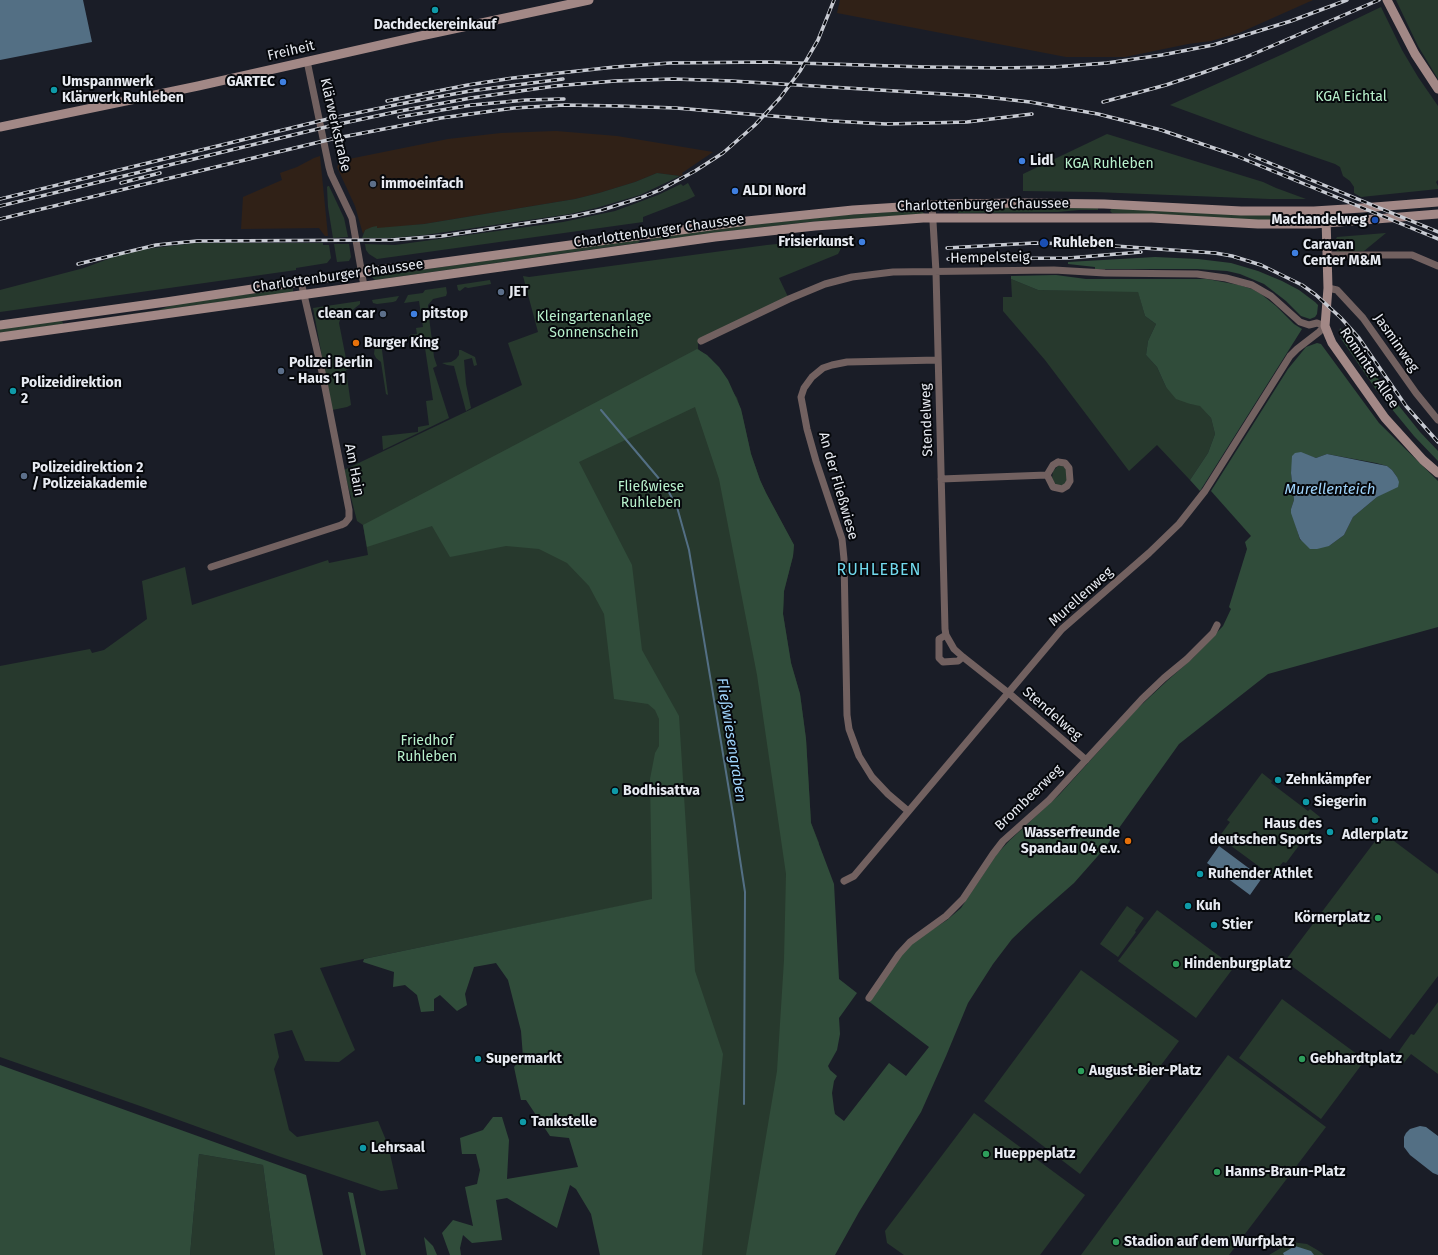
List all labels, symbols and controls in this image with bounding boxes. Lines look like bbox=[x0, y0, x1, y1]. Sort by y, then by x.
marker: Dachdeckereinkauf bbox=[430, 5, 440, 15]
place label: Dachdeckereinkauf bbox=[374, 17, 496, 33]
street label: Freiheit bbox=[266, 37, 316, 65]
place label: Umspannwerk Klärwerk Ruhleben bbox=[62, 74, 184, 106]
place label: GARTEC bbox=[227, 74, 275, 90]
marker: GARTEC bbox=[278, 77, 288, 87]
street label: Klärwerkstraße bbox=[316, 77, 354, 173]
marker: Umspannwerk Klärwerk Ruhleben bbox=[49, 85, 59, 95]
park label: KGA Eichtal bbox=[1315, 89, 1387, 105]
place label: Lidl bbox=[1030, 153, 1054, 169]
marker: Lidl bbox=[1017, 156, 1027, 166]
park label: KGA Ruhleben bbox=[1064, 156, 1154, 172]
place label: immoeinfach bbox=[381, 176, 464, 192]
marker: immoeinfach bbox=[368, 179, 378, 189]
place label: ALDI Nord bbox=[743, 183, 806, 199]
marker: ALDI Nord bbox=[730, 186, 740, 196]
street label: Charlottenburger Chaussee bbox=[897, 195, 1069, 215]
street label: Charlottenburger Chaussee bbox=[573, 211, 745, 251]
place label: Machandelweg bbox=[1272, 212, 1367, 228]
marker: Machandelweg bbox=[1370, 215, 1380, 225]
place label: Frisierkunst bbox=[778, 234, 854, 250]
place label: Ruhleben bbox=[1053, 235, 1114, 251]
marker: Frisierkunst bbox=[857, 237, 867, 247]
marker: Ruhleben bbox=[1038, 237, 1050, 249]
place label: Caravan Center M&M bbox=[1303, 237, 1381, 270]
marker: Caravan Center M&M bbox=[1290, 248, 1300, 258]
street label: Hempelsteig bbox=[950, 249, 1030, 267]
street label: Charlottenburger Chaussee bbox=[252, 256, 424, 296]
place label: JET bbox=[509, 284, 528, 300]
marker: JET bbox=[496, 287, 506, 297]
place label: clean car bbox=[318, 306, 375, 322]
place label: pitstop bbox=[422, 306, 468, 322]
marker: clean car bbox=[378, 309, 388, 319]
marker: pitstop bbox=[409, 309, 419, 319]
park label: Kleingartenanlage Sonnenschein bbox=[537, 309, 651, 342]
street label: Jasminweg bbox=[1370, 311, 1422, 375]
street label: Rominter Allee bbox=[1336, 325, 1402, 411]
place label: Burger King bbox=[364, 335, 439, 351]
marker: Burger King bbox=[351, 338, 361, 348]
place label: Polizei Berlin - Haus 11 bbox=[289, 355, 373, 388]
marker: Polizei Berlin - Haus 11 bbox=[276, 366, 286, 376]
place label: Polizeidirektion 2 bbox=[21, 375, 122, 408]
street label: Stendelweg bbox=[917, 383, 937, 457]
marker: Polizeidirektion 2 bbox=[8, 386, 18, 396]
street label: An der Fließwiese bbox=[815, 430, 861, 542]
street label: Am Hain bbox=[341, 442, 367, 498]
place label: Polizeidirektion 2 / Polizeiakademie bbox=[32, 460, 147, 492]
marker: Polizeidirektion 2 / Polizeiakademie bbox=[19, 471, 29, 481]
park label: Fließwiese Ruhleben bbox=[618, 479, 684, 512]
water label: Murellenteich bbox=[1284, 481, 1376, 499]
district label: RUHLEBEN bbox=[837, 561, 921, 581]
street label: Murellenweg bbox=[1045, 564, 1117, 630]
water label: Fließwiesengraben bbox=[712, 676, 750, 804]
street label: Stendelweg bbox=[1019, 684, 1085, 744]
park label: Friedhof Ruhleben bbox=[397, 733, 457, 766]
street label: Brombeerweg bbox=[992, 762, 1066, 834]
place label: Zehnkämpfer bbox=[1286, 772, 1371, 788]
marker: Zehnkämpfer bbox=[1273, 775, 1283, 785]
place label: Bodhisattva bbox=[623, 783, 700, 799]
marker: Bodhisattva bbox=[610, 786, 620, 796]
place label: Siegerin bbox=[1314, 794, 1366, 810]
marker: Siegerin bbox=[1301, 797, 1311, 807]
marker: Adlerplatz bbox=[1370, 815, 1380, 825]
place label: Haus des deutschen Sports bbox=[1209, 816, 1322, 848]
place label: Wasserfreunde Spandau 04 e.v. bbox=[1021, 825, 1120, 858]
marker: Haus des deutschen Sports bbox=[1325, 827, 1335, 837]
place label: Adlerplatz bbox=[1342, 827, 1408, 843]
marker: Wasserfreunde Spandau 04 e.v. bbox=[1123, 836, 1133, 846]
place label: Ruhender Athlet bbox=[1208, 866, 1313, 882]
marker: Ruhender Athlet bbox=[1195, 869, 1205, 879]
place label: Kuh bbox=[1196, 898, 1221, 914]
marker: Kuh bbox=[1183, 901, 1193, 911]
place label: Körnerplatz bbox=[1294, 910, 1370, 926]
marker: Körnerplatz bbox=[1373, 913, 1383, 923]
place label: Stier bbox=[1222, 917, 1253, 933]
marker: Stier bbox=[1209, 920, 1219, 930]
place label: Hindenburgplatz bbox=[1184, 956, 1291, 972]
marker: Hindenburgplatz bbox=[1171, 959, 1181, 969]
place label: Supermarkt bbox=[486, 1051, 562, 1067]
place label: Gebhardtplatz bbox=[1310, 1051, 1402, 1067]
marker: Supermarkt bbox=[473, 1054, 483, 1064]
marker: Gebhardtplatz bbox=[1297, 1054, 1307, 1064]
place label: August-Bier-Platz bbox=[1089, 1063, 1201, 1079]
marker: August-Bier-Platz bbox=[1076, 1066, 1086, 1076]
place label: Tankstelle bbox=[531, 1114, 597, 1130]
marker: Tankstelle bbox=[518, 1117, 528, 1127]
place label: Lehrsaal bbox=[371, 1140, 425, 1156]
marker: Lehrsaal bbox=[358, 1143, 368, 1153]
place label: Hueppeplatz bbox=[994, 1146, 1075, 1162]
marker: Hueppeplatz bbox=[981, 1149, 991, 1159]
place label: Hanns-Braun-Platz bbox=[1225, 1164, 1346, 1180]
marker: Hanns-Braun-Platz bbox=[1212, 1167, 1222, 1177]
place label: Stadion auf dem Wurfplatz bbox=[1124, 1234, 1294, 1250]
marker: Stadion auf dem Wurfplatz bbox=[1111, 1237, 1121, 1247]

